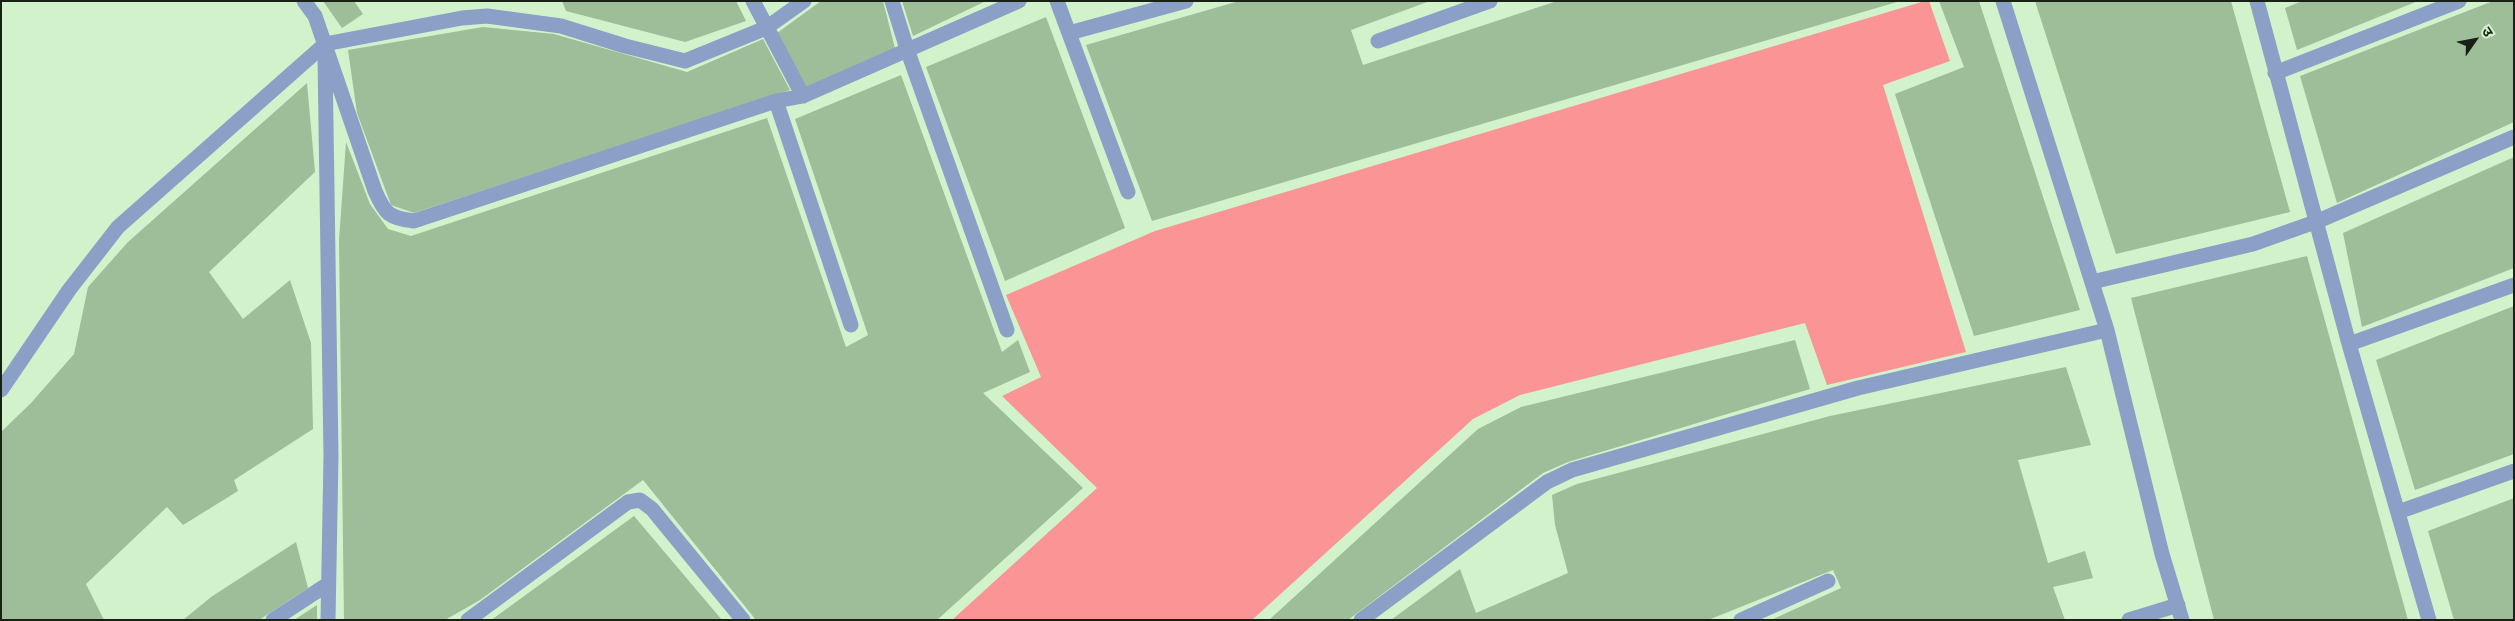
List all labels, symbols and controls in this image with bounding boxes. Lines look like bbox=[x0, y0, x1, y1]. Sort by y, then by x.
north arrow bbox=[2450, 15, 2500, 65]
text: उ bbox=[2478, 23, 2497, 40]

